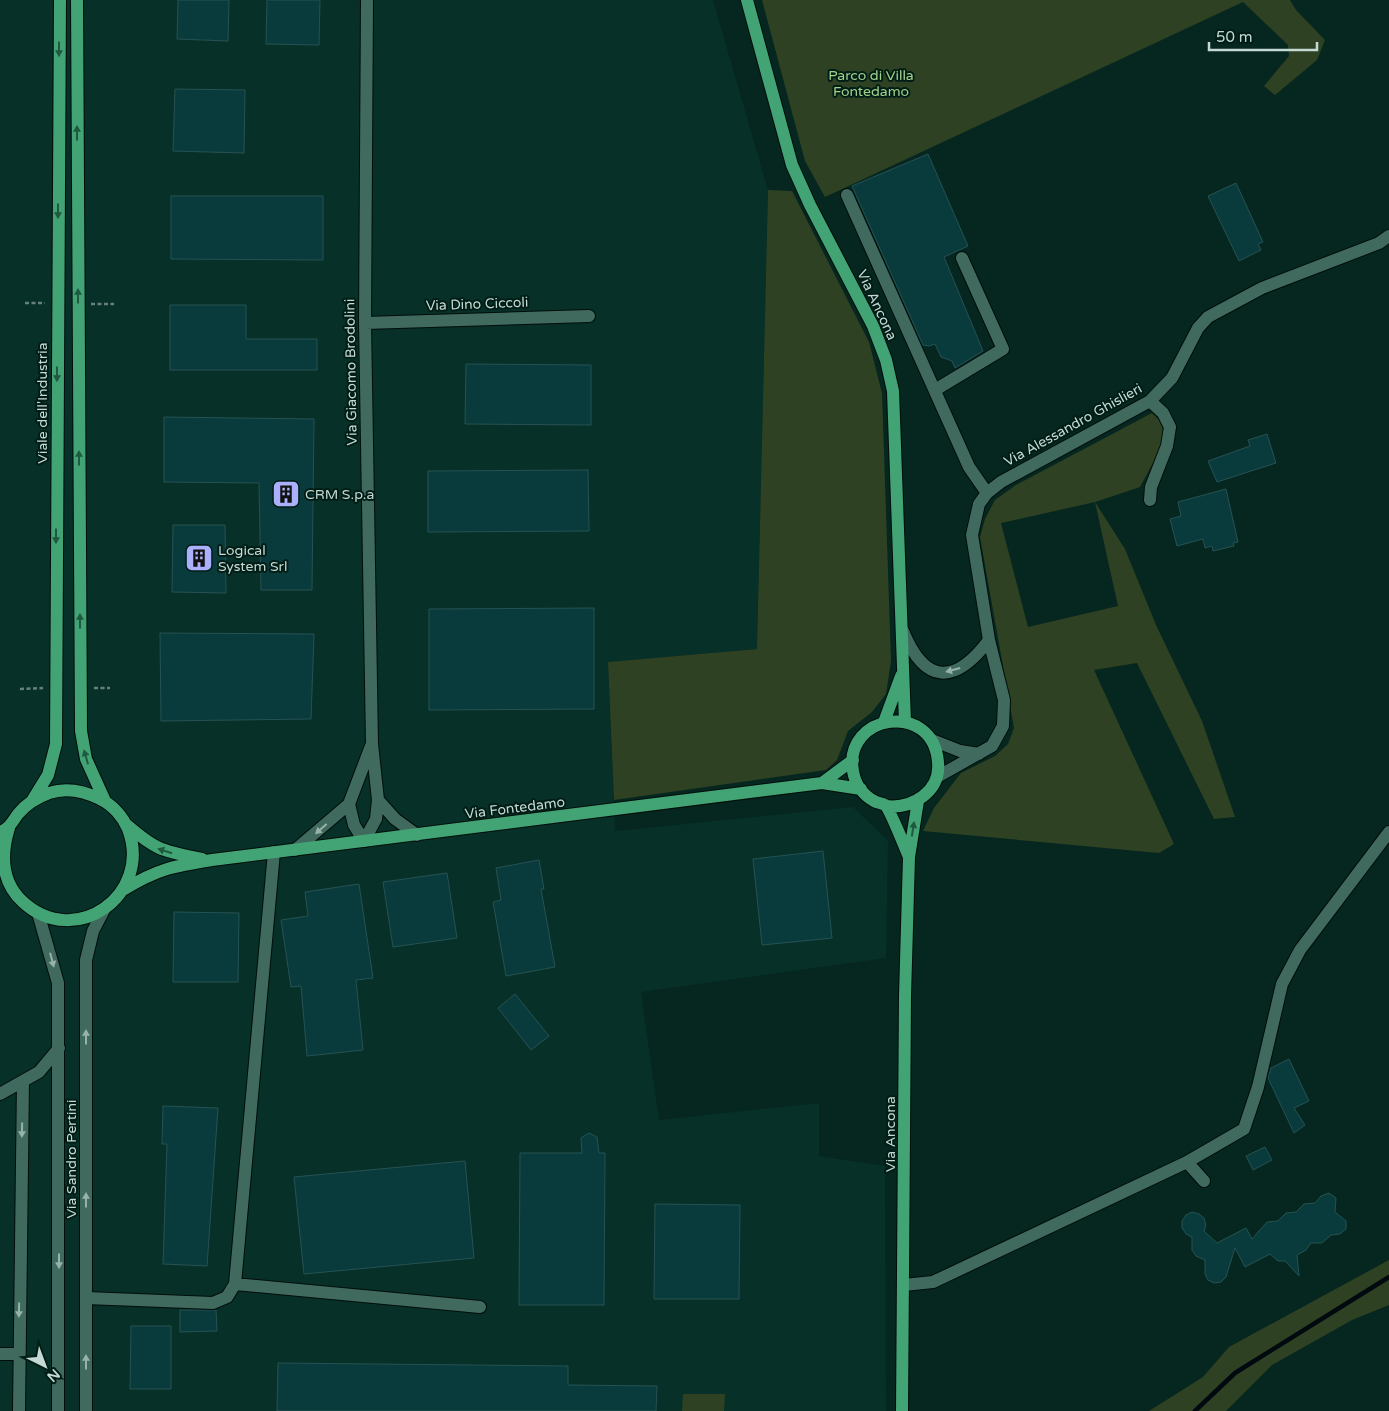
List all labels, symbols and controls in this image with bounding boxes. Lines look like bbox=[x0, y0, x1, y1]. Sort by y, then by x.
scale bar bbox=[1209, 20, 1316, 52]
text: 50 m bbox=[1216, 28, 1253, 46]
one-way arrow bbox=[55, 41, 63, 57]
park label: Parco di Villa Fontedamo bbox=[828, 67, 914, 100]
one-way arrow bbox=[73, 125, 81, 141]
one-way arrow bbox=[54, 203, 62, 219]
street label: Via Ancona bbox=[853, 267, 901, 343]
one-way arrow bbox=[74, 288, 82, 304]
street label: Via Dino Ciccoli bbox=[425, 294, 529, 314]
street label: Via Giacomo Brodolini bbox=[341, 298, 361, 446]
street label: Viale dell'Industria bbox=[34, 342, 51, 464]
one-way arrow bbox=[53, 366, 61, 382]
street label: Via Alessandro Ghislieri bbox=[1001, 380, 1145, 470]
one-way arrow bbox=[75, 450, 83, 466]
building icon: CRM S.p.a bbox=[271, 479, 301, 509]
place label: CRM S.p.a bbox=[305, 486, 374, 503]
one-way arrow bbox=[52, 528, 60, 544]
place label: Logical System Srl bbox=[218, 542, 287, 575]
building icon: Logical System Srl bbox=[184, 543, 214, 573]
one-way arrow bbox=[76, 613, 84, 629]
one-way arrow bbox=[945, 667, 960, 675]
one-way arrow bbox=[82, 749, 90, 764]
street label: Via Fontedamo bbox=[464, 793, 566, 823]
one-way arrow bbox=[910, 820, 918, 836]
one-way arrow bbox=[315, 823, 328, 834]
one-way arrow bbox=[157, 846, 172, 854]
one-way arrow bbox=[48, 952, 56, 967]
one-way arrow bbox=[82, 1029, 90, 1045]
street label: Via Ancona bbox=[882, 1096, 899, 1172]
street label: Via Sandro Pertini bbox=[63, 1099, 80, 1219]
one-way arrow bbox=[18, 1122, 26, 1138]
one-way arrow bbox=[82, 1192, 90, 1208]
one-way arrow bbox=[55, 1254, 63, 1270]
one-way arrow bbox=[15, 1302, 23, 1318]
north arrow bbox=[20, 1341, 70, 1391]
one-way arrow bbox=[82, 1354, 90, 1370]
text: N bbox=[43, 1365, 63, 1385]

